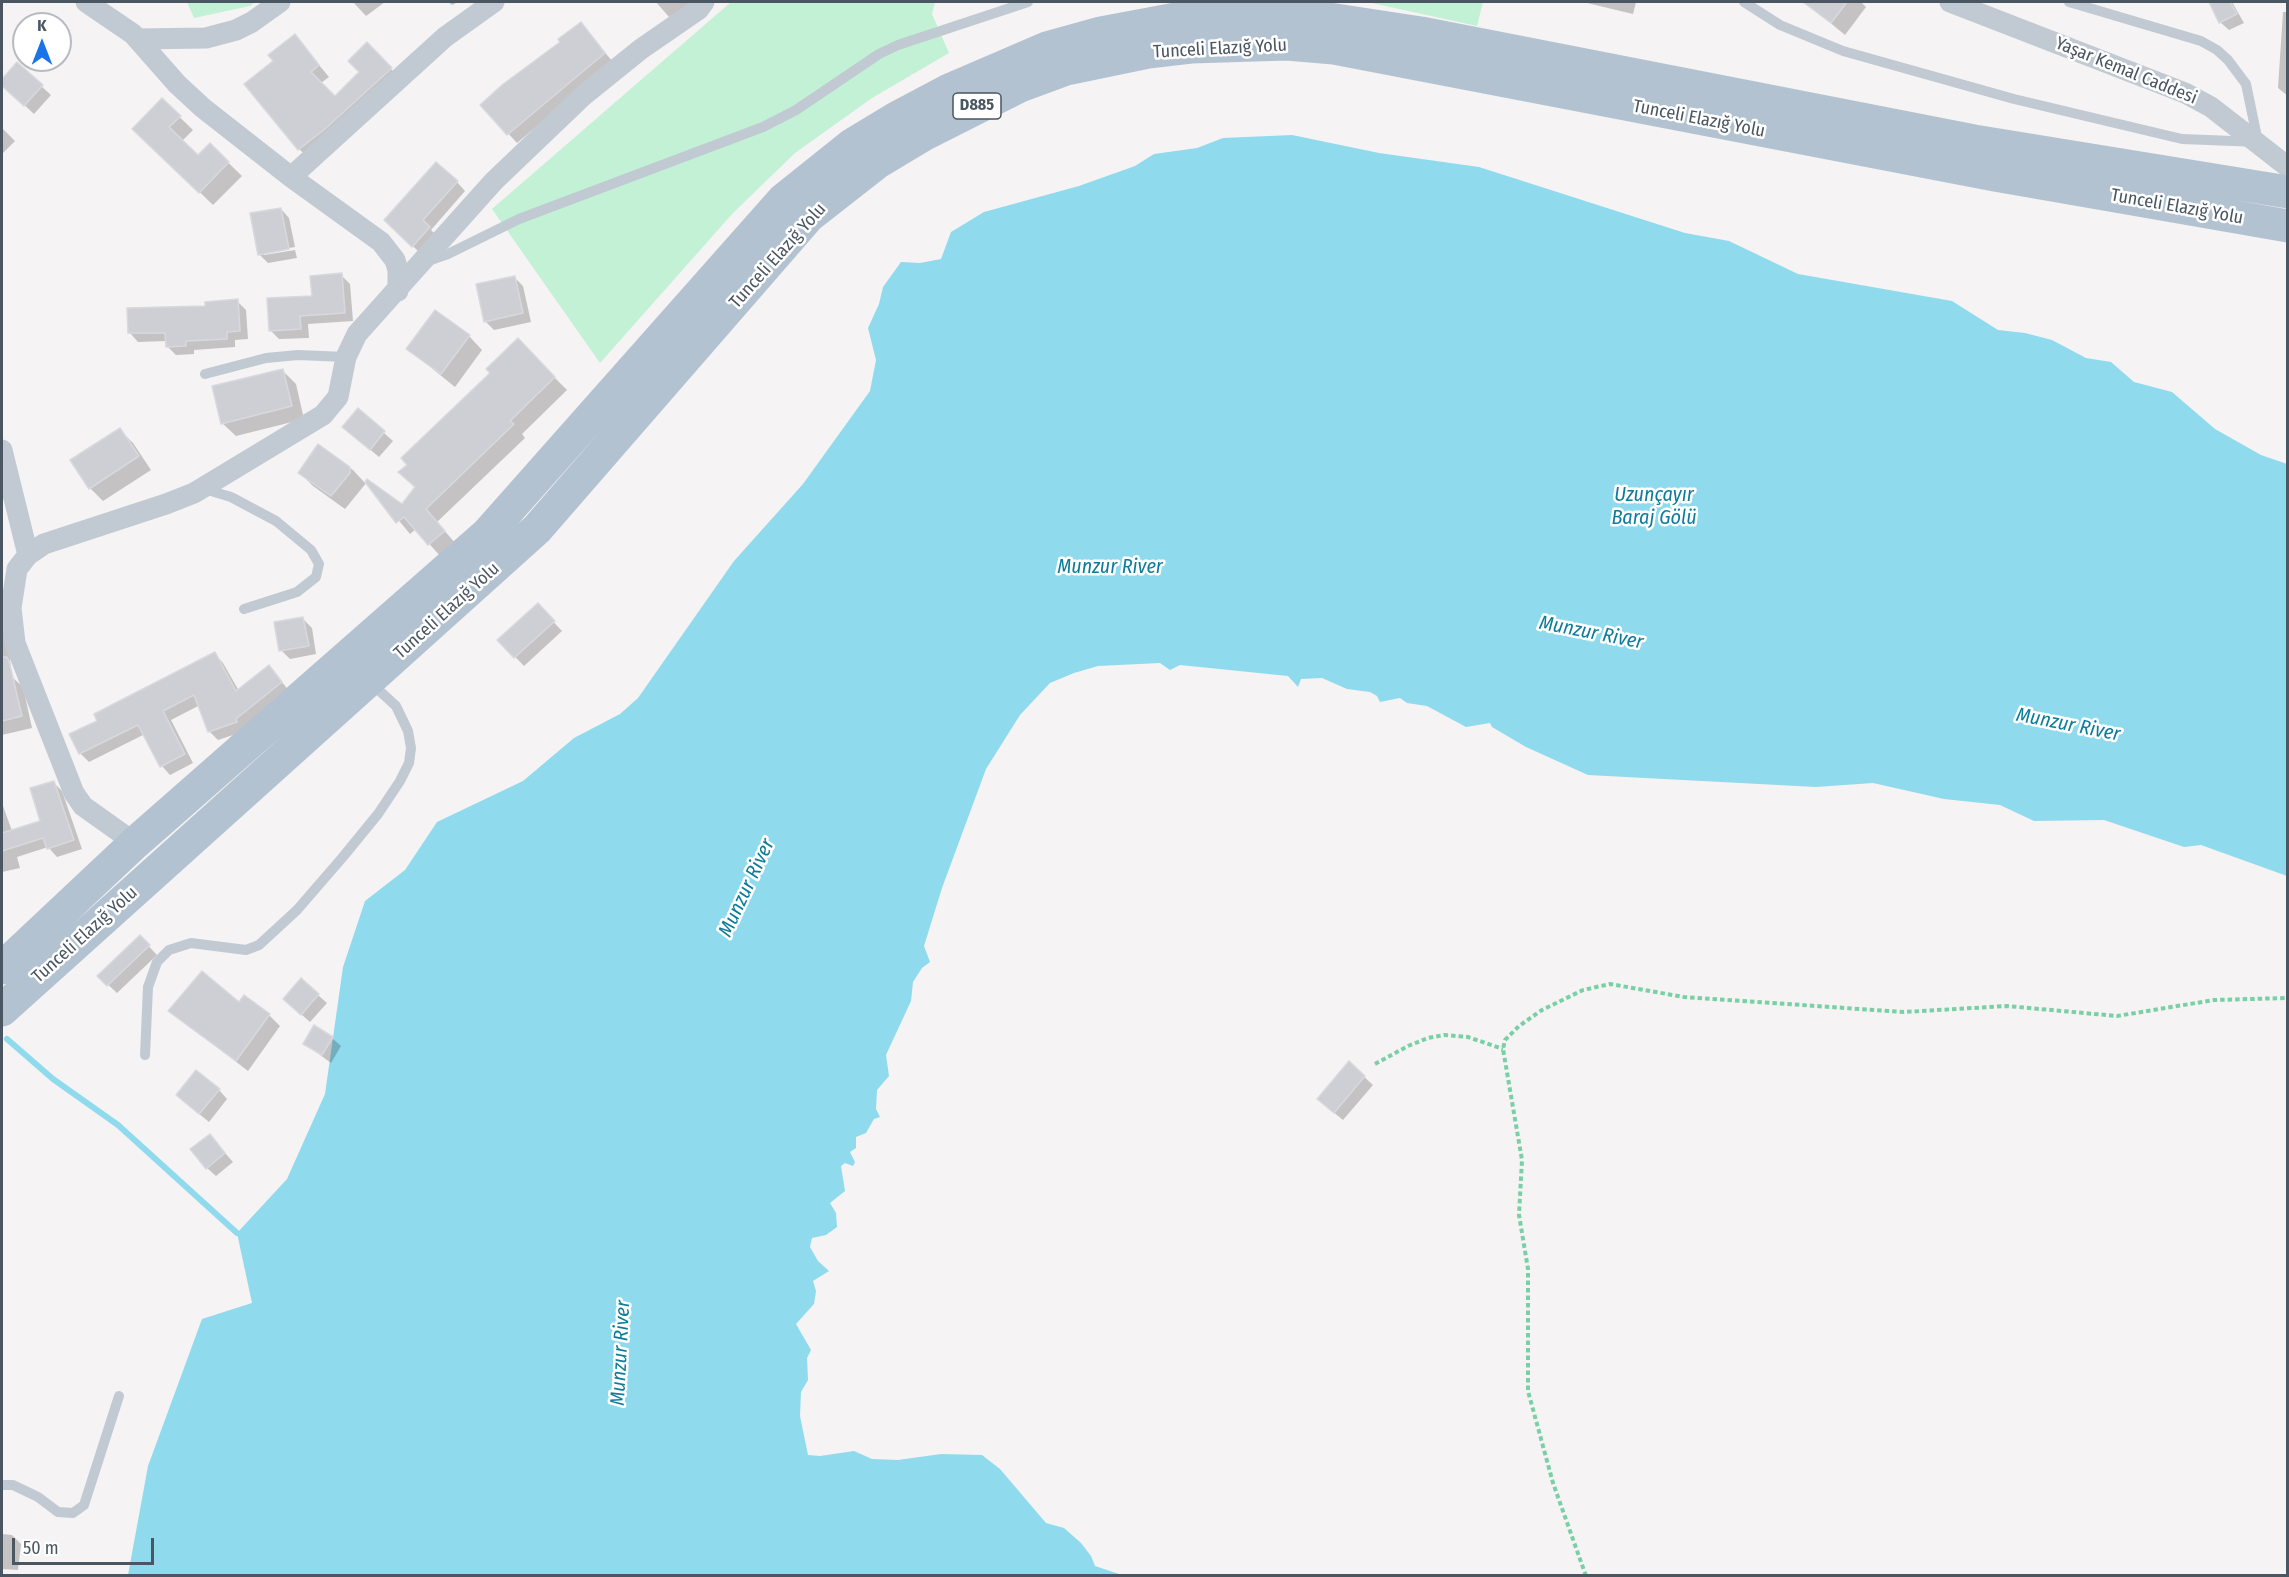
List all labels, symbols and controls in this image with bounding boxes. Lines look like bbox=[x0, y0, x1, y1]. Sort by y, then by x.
north arrow bbox=[12, 12, 72, 72]
text: K bbox=[37, 16, 47, 35]
street label: Yaşar Kemal Caddesi bbox=[2052, 33, 2200, 109]
street label: Tunceli Elazığ Yolu bbox=[1153, 35, 1287, 63]
road number: D885 bbox=[953, 93, 1001, 119]
street label: Tunceli Elazığ Yolu bbox=[1631, 96, 1767, 142]
street label: Tunceli Elazığ Yolu bbox=[2109, 185, 2245, 229]
street label: Tunceli Elazığ Yolu bbox=[725, 199, 831, 313]
water label: Uzunçayır Baraj Gölü bbox=[1611, 483, 1697, 530]
water label: Munzur River bbox=[1057, 555, 1163, 579]
street label: Tunceli Elazığ Yolu bbox=[390, 558, 504, 664]
water label: Munzur River bbox=[1537, 611, 1645, 655]
water label: Munzur River bbox=[2014, 703, 2122, 747]
water label: Munzur River bbox=[714, 835, 780, 941]
street label: Tunceli Elazığ Yolu bbox=[28, 882, 142, 988]
water label: Munzur River bbox=[606, 1300, 636, 1406]
scale bar bbox=[15, 1526, 158, 1564]
text: 50 m bbox=[23, 1537, 59, 1559]

